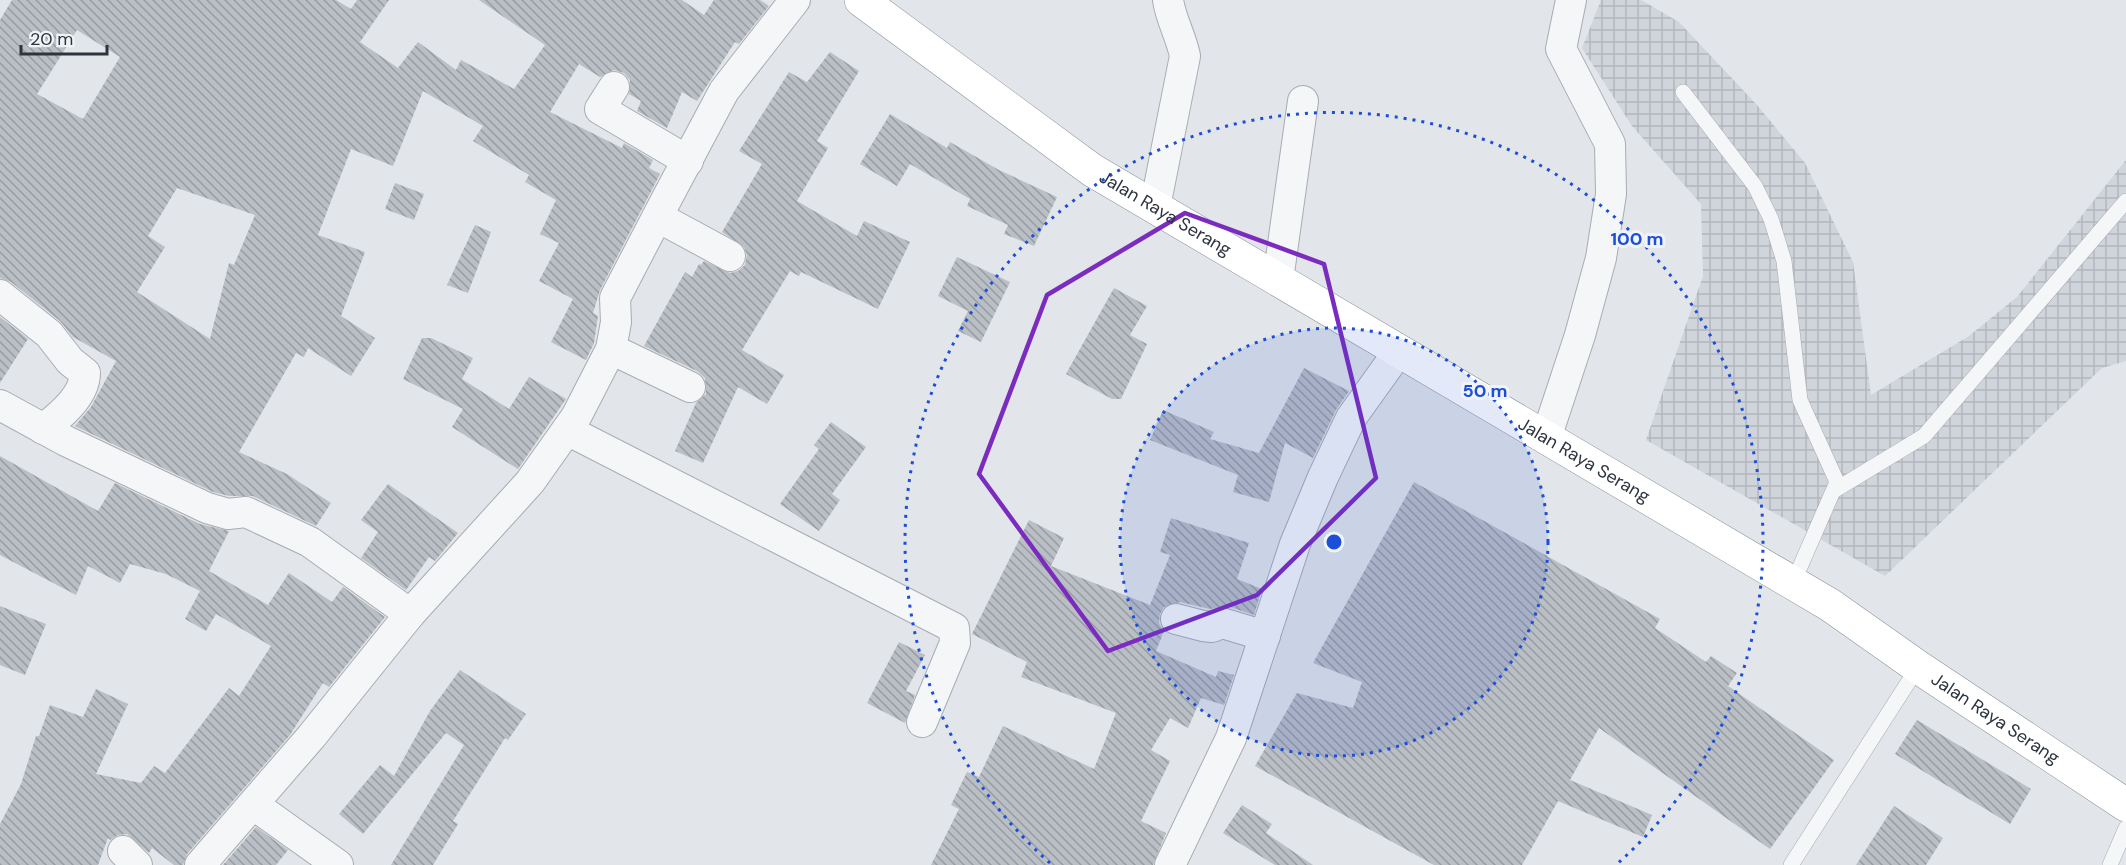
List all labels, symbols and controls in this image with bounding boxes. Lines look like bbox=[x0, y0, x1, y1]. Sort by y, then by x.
scale bar bbox=[21, 18, 106, 56]
text: 20 m bbox=[30, 27, 73, 51]
street label: Jalan Raya Serang bbox=[1095, 165, 1236, 262]
text: 100 m bbox=[1610, 227, 1664, 251]
text: 50 m bbox=[1462, 379, 1508, 403]
street label: Jalan Raya Serang bbox=[1514, 412, 1654, 508]
centre of rings bbox=[1324, 532, 1344, 552]
street label: Jalan Raya Serang bbox=[1927, 667, 2064, 770]

